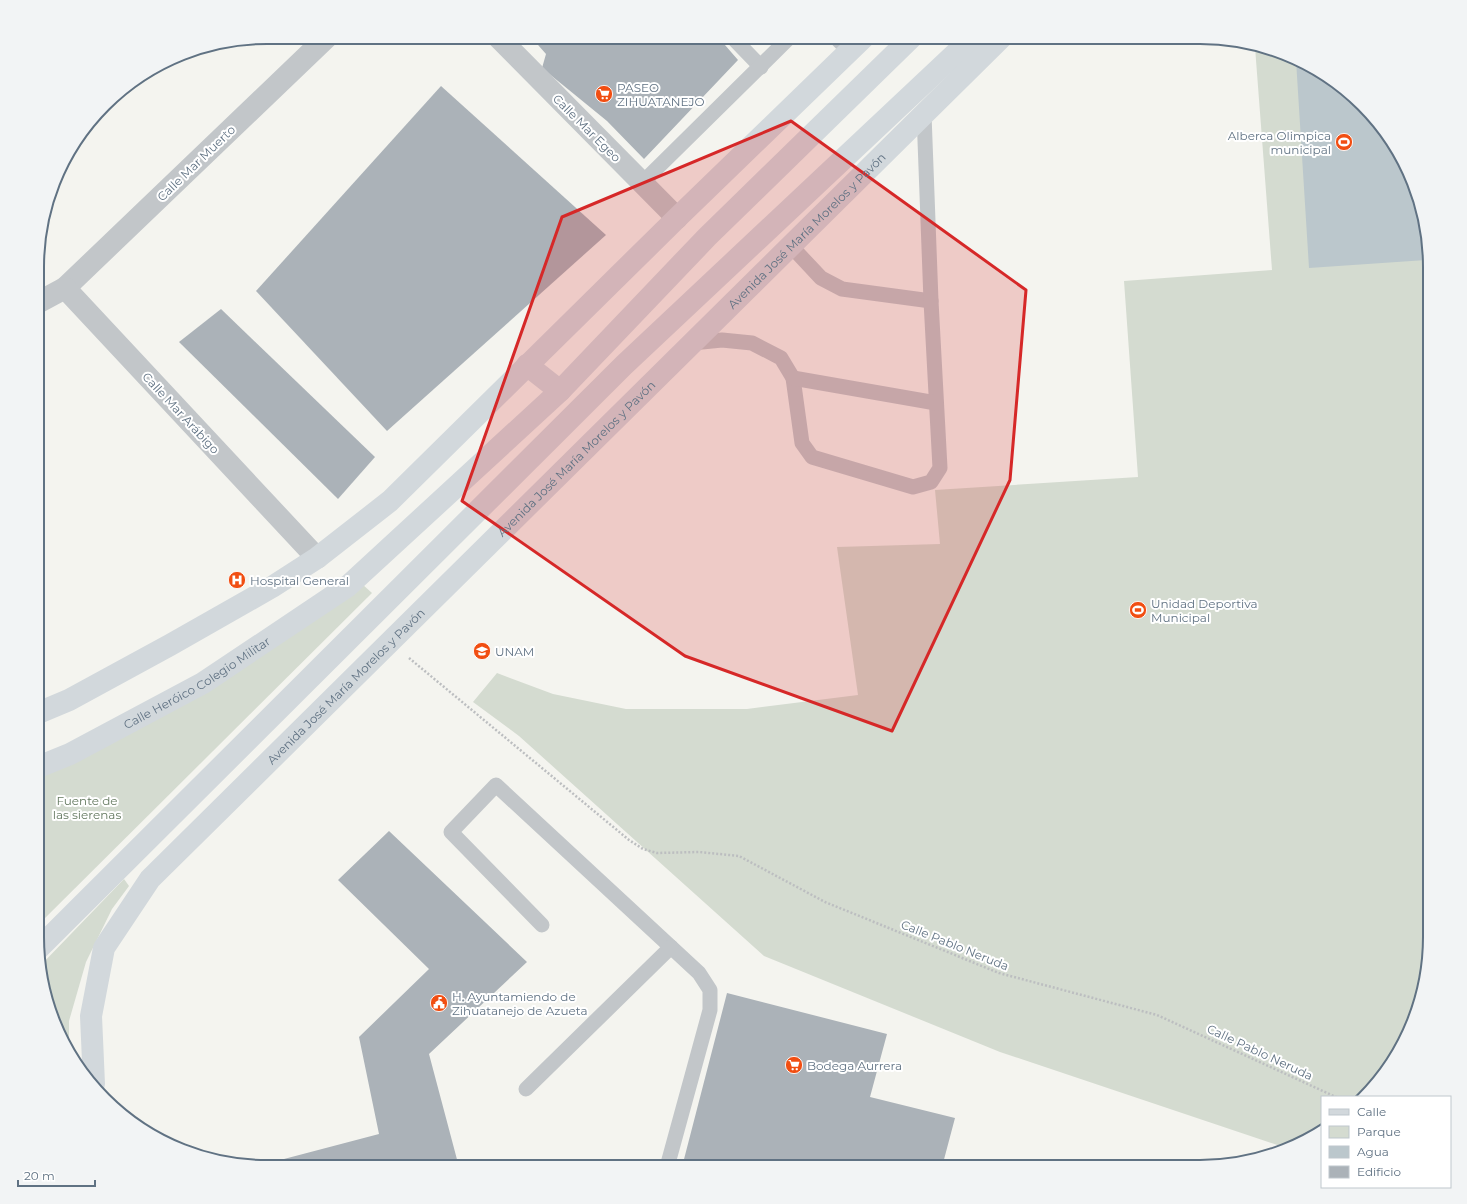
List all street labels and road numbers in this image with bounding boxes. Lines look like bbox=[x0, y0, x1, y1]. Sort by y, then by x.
street label: Calle Mar Egeo bbox=[550, 91, 624, 165]
street label: Calle Mar Muerto bbox=[154, 122, 238, 204]
street label: Avenida José María Morelos y Pavón bbox=[724, 149, 888, 312]
street label: Calle Mar Arábigo bbox=[139, 369, 223, 457]
street label: Avenida José María Morelos y Pavón bbox=[494, 377, 658, 539]
street label: Avenida José María Morelos y Pavón bbox=[263, 605, 428, 767]
street label: Calle Heróico Colegio Militar bbox=[121, 633, 273, 732]
street label: Calle Pablo Neruda bbox=[899, 917, 1011, 973]
street label: Calle Pablo Neruda bbox=[1205, 1021, 1315, 1083]

